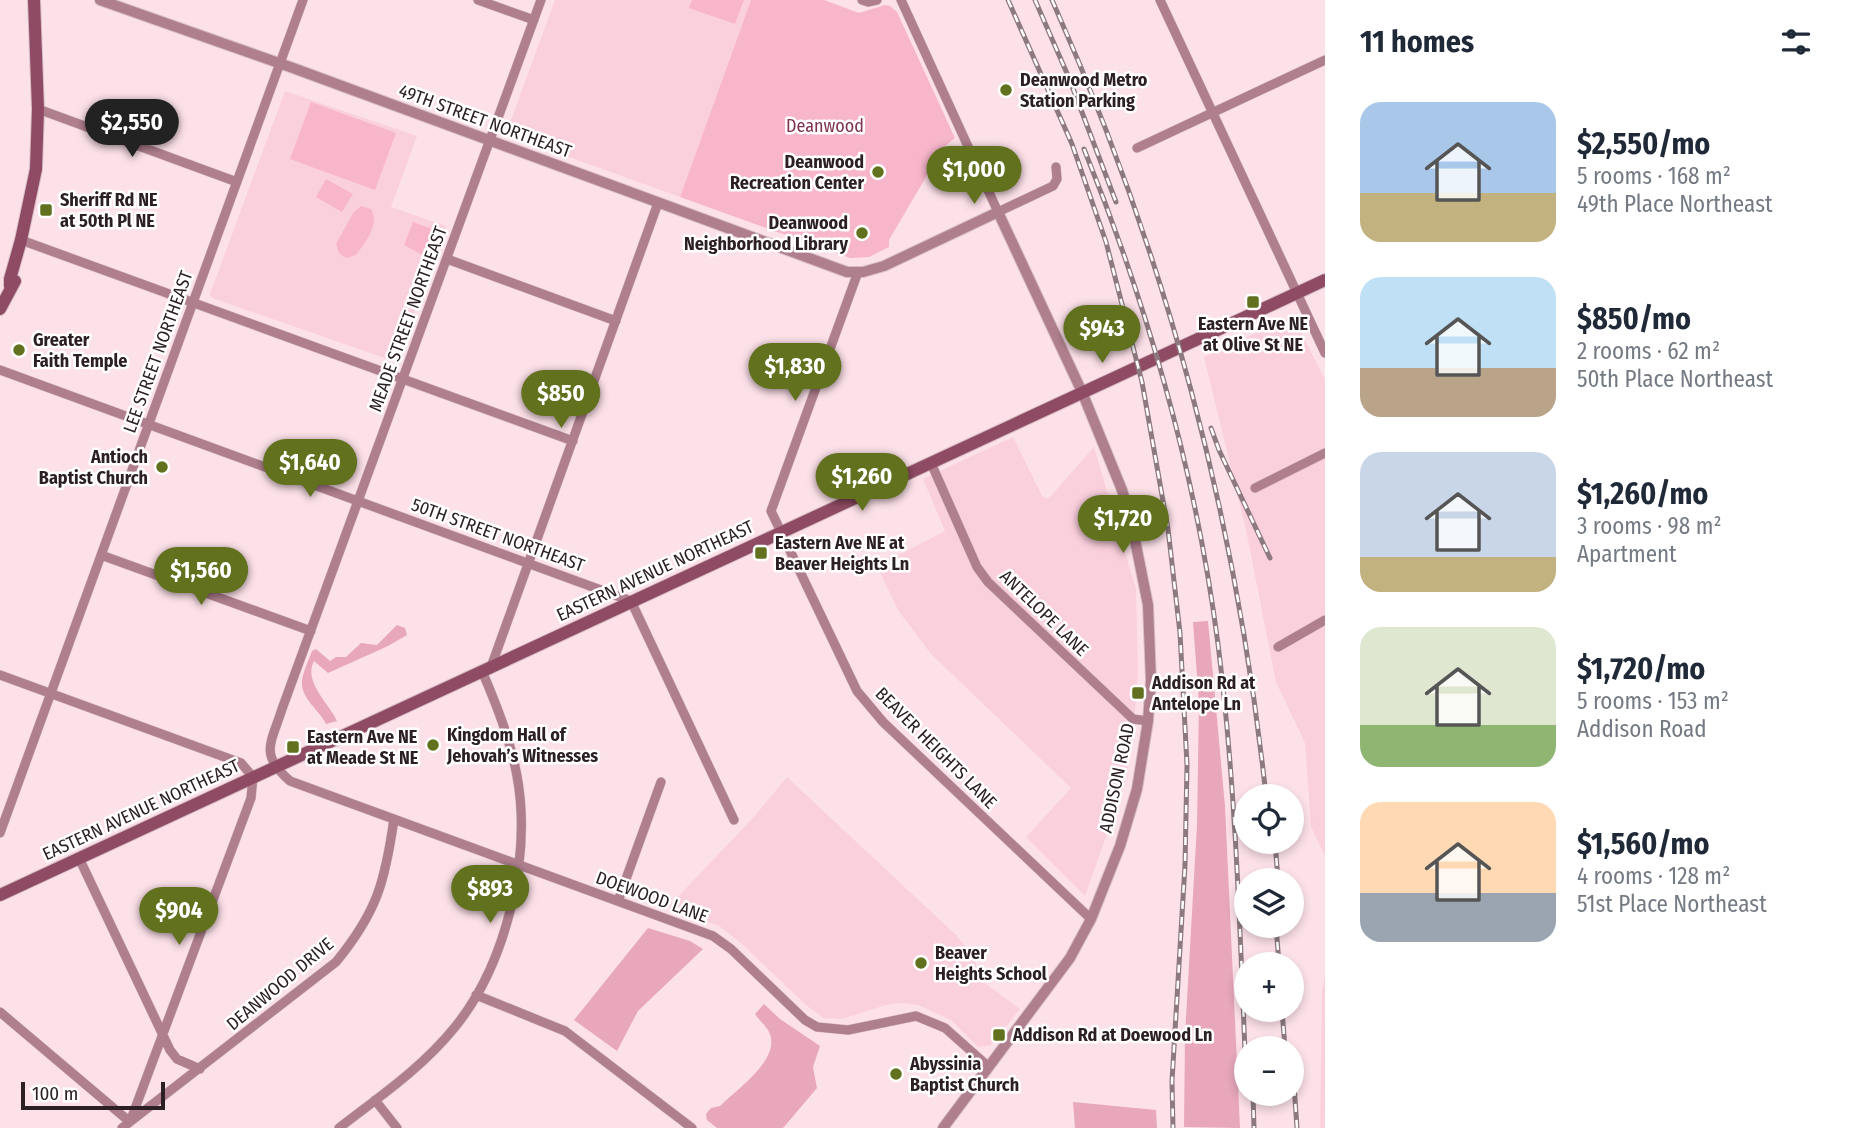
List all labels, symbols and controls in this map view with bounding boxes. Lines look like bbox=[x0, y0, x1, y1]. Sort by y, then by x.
icon: filters bbox=[1777, 23, 1815, 61]
text: 11 homes bbox=[1360, 24, 1474, 60]
place label: Deanwood Metro Station Parking bbox=[1020, 69, 1148, 112]
street label: 49TH STREET NORTHEAST bbox=[396, 80, 575, 163]
marker: Deanwood Metro Station Parking bbox=[998, 82, 1014, 98]
pin: $2,550 bbox=[75, 100, 189, 159]
text: $2,550 bbox=[101, 108, 163, 136]
park label: Deanwood bbox=[786, 115, 864, 137]
text: $2,550/mo bbox=[1577, 126, 1710, 162]
icon: home bbox=[1416, 130, 1500, 214]
pin: $1,000 bbox=[917, 146, 1031, 206]
place label: Deanwood Recreation Center bbox=[730, 151, 864, 194]
text: $1,000 bbox=[943, 155, 1005, 183]
text: 5 rooms · 168 m² bbox=[1577, 162, 1731, 190]
marker: Deanwood Recreation Center bbox=[870, 164, 886, 180]
place label: Sheriff Rd NE at 50th Pl NE bbox=[60, 189, 158, 232]
text: 49th Place Northeast bbox=[1577, 190, 1772, 218]
marker: Sheriff Rd NE at 50th Pl NE bbox=[38, 202, 54, 218]
place label: Deanwood Neighborhood Library bbox=[684, 212, 848, 255]
street label: MEADE STREET NORTHEAST bbox=[364, 223, 452, 415]
marker: Deanwood Neighborhood Library bbox=[854, 225, 870, 241]
street label: LEE STREET NORTHEAST bbox=[118, 267, 198, 436]
marker: Eastern Ave NE at Olive St NE bbox=[1245, 294, 1261, 310]
text: $850/mo bbox=[1577, 301, 1691, 337]
icon: home bbox=[1416, 305, 1500, 389]
pin: $943 bbox=[1061, 306, 1143, 365]
place label: Eastern Ave NE at Olive St NE bbox=[1198, 313, 1309, 356]
text: $943 bbox=[1079, 314, 1125, 342]
place label: Greater Faith Temple bbox=[33, 329, 127, 372]
text: 2 rooms · 62 m² bbox=[1577, 337, 1720, 365]
marker: Greater Faith Temple bbox=[11, 342, 27, 358]
pin: $1,830 bbox=[738, 344, 852, 403]
text: $1,830 bbox=[764, 352, 826, 380]
text: 50th Place Northeast bbox=[1577, 365, 1773, 393]
pin: $850 bbox=[520, 370, 602, 430]
text: $850 bbox=[537, 379, 585, 407]
pin: $1,640 bbox=[253, 440, 367, 499]
place label: Antioch Baptist Church bbox=[39, 446, 148, 489]
text: $1,640 bbox=[279, 448, 341, 476]
pin: $1,260 bbox=[805, 454, 919, 513]
marker: Antioch Baptist Church bbox=[154, 459, 170, 475]
text: $1,260 bbox=[832, 462, 892, 490]
text: $1,260/mo bbox=[1577, 476, 1708, 512]
icon: home bbox=[1416, 480, 1500, 564]
street label: 50TH STREET NORTHEAST bbox=[409, 493, 588, 577]
pin: $1,720 bbox=[1066, 496, 1180, 555]
text: $1,720 bbox=[1094, 504, 1152, 532]
text: 3 rooms · 98 m² bbox=[1577, 512, 1722, 540]
street label: EASTERN AVENUE NORTHEAST bbox=[553, 515, 758, 626]
place label: Eastern Ave NE at Beaver Heights Ln bbox=[775, 532, 909, 575]
text: Apartment bbox=[1577, 540, 1677, 568]
marker: Eastern Ave NE at Beaver Heights Ln bbox=[753, 545, 769, 561]
pin: $1,560 bbox=[144, 548, 258, 607]
text: $1,560 bbox=[170, 556, 232, 584]
street label: ANTELOPE LANE bbox=[995, 565, 1093, 661]
text: $1,720/mo bbox=[1577, 651, 1705, 687]
icon: home bbox=[1416, 655, 1500, 739]
place label: Addison Rd at Antelope Ln bbox=[1151, 672, 1256, 715]
street label: BEAVER HEIGHTS LANE bbox=[871, 683, 1001, 813]
marker: Addison Rd at Antelope Ln bbox=[1130, 685, 1146, 701]
text: 5 rooms · 153 m² bbox=[1577, 687, 1729, 715]
text: Addison Road bbox=[1577, 715, 1707, 743]
street label: ADDISON ROAD bbox=[1095, 721, 1139, 835]
place label: Kingdom Hall of Jehovah’s Witnesses bbox=[446, 724, 598, 767]
place label: Eastern Ave NE at Meade St NE bbox=[307, 726, 419, 769]
marker: Kingdom Hall of Jehovah’s Witnesses bbox=[425, 737, 441, 753]
marker: Eastern Ave NE at Meade St NE bbox=[285, 739, 301, 755]
street label: EASTERN AVENUE NORTHEAST bbox=[39, 754, 244, 865]
map controls bbox=[1234, 784, 1304, 1106]
button: locate bbox=[1234, 784, 1304, 854]
text: $1,560/mo bbox=[1577, 826, 1709, 862]
icon: home bbox=[1416, 830, 1500, 914]
text: 4 rooms · 128 m² bbox=[1577, 862, 1730, 890]
pin: $893 bbox=[449, 866, 531, 925]
street label: DOEWOOD LANE bbox=[593, 867, 711, 927]
button: layers bbox=[1234, 868, 1304, 938]
text: $893 bbox=[467, 874, 513, 902]
pin: $904 bbox=[138, 888, 220, 947]
text: 51st Place Northeast bbox=[1577, 890, 1767, 918]
text: $904 bbox=[155, 896, 203, 924]
street label: DEANWOOD DRIVE bbox=[222, 933, 338, 1035]
place label: Beaver Heights School bbox=[935, 942, 1047, 985]
button: + bbox=[1234, 952, 1304, 1022]
marker: Beaver Heights School bbox=[913, 955, 929, 971]
place label: Addison Rd at Doewood Ln bbox=[1012, 1024, 1212, 1046]
marker: Addison Rd at Doewood Ln bbox=[991, 1027, 1007, 1043]
button: − bbox=[1234, 1036, 1304, 1106]
place label: Abyssinia Baptist Church bbox=[909, 1053, 1019, 1096]
marker: Abyssinia Baptist Church bbox=[888, 1066, 904, 1082]
scale bar bbox=[21, 1079, 164, 1111]
text: 100 m bbox=[32, 1082, 78, 1105]

